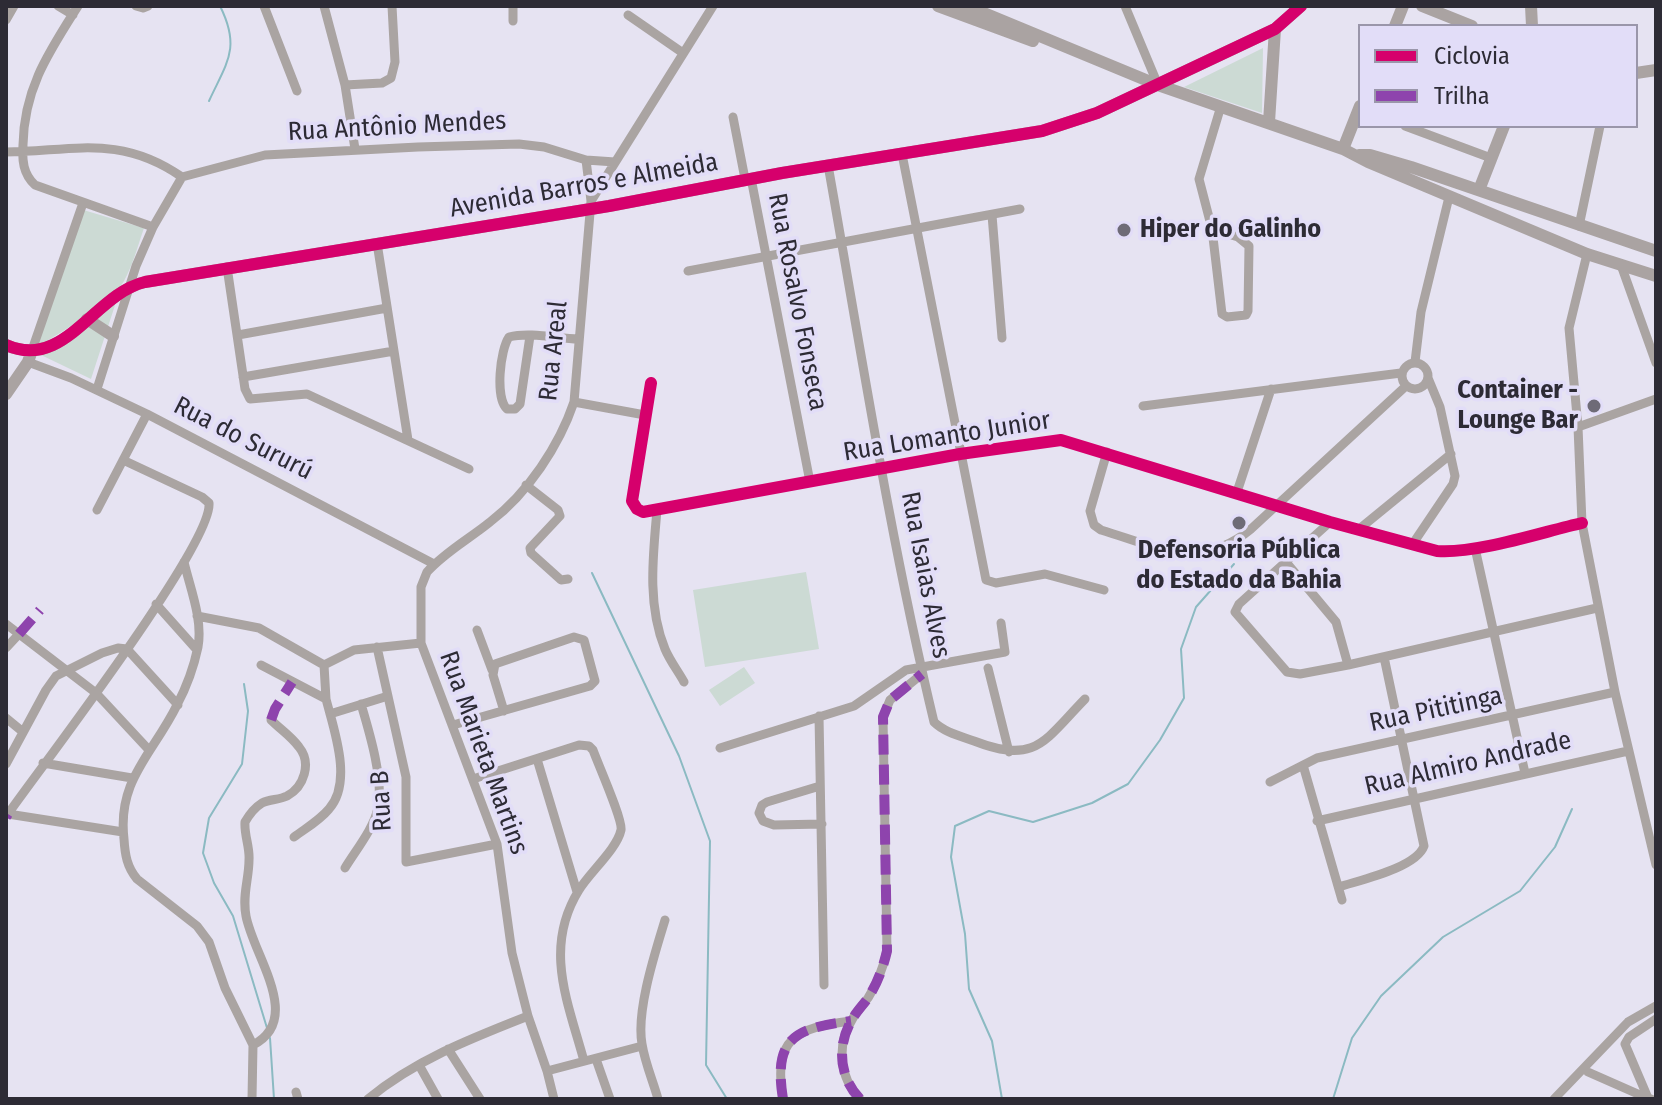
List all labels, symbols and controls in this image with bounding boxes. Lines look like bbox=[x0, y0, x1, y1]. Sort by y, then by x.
legend bbox=[1358, 24, 1638, 128]
text: Ciclovia bbox=[1434, 42, 1510, 70]
text: Trilha bbox=[1434, 82, 1490, 110]
street label: Rua Antônio Mendes bbox=[287, 106, 507, 148]
street label: Avenida Barros e Almeida bbox=[447, 147, 721, 225]
street label: Rua Rosalvo Fonseca bbox=[761, 191, 833, 413]
place label: Hiper do Galinho bbox=[1140, 214, 1321, 246]
marker: Hiper do Galinho bbox=[1115, 221, 1133, 239]
street label: Rua Areal bbox=[533, 299, 575, 403]
place label: Container - Lounge Bar bbox=[1457, 375, 1578, 436]
street label: Rua do Sururú bbox=[168, 391, 318, 487]
marker: Container - Lounge Bar bbox=[1585, 397, 1603, 415]
street label: Rua Lomanto Junior bbox=[841, 405, 1053, 469]
street label: Rua Isaias Alves bbox=[894, 489, 956, 661]
marker: Defensoria Pública do Estado da Bahia bbox=[1230, 514, 1248, 532]
place label: Defensoria Pública do Estado da Bahia bbox=[1136, 535, 1342, 596]
street label: Rua Marieta Martins bbox=[432, 647, 534, 859]
street label: Rua Pititinga bbox=[1367, 681, 1505, 739]
street label: Rua Almiro Andrade bbox=[1362, 725, 1574, 803]
street label: Rua B bbox=[365, 770, 399, 832]

